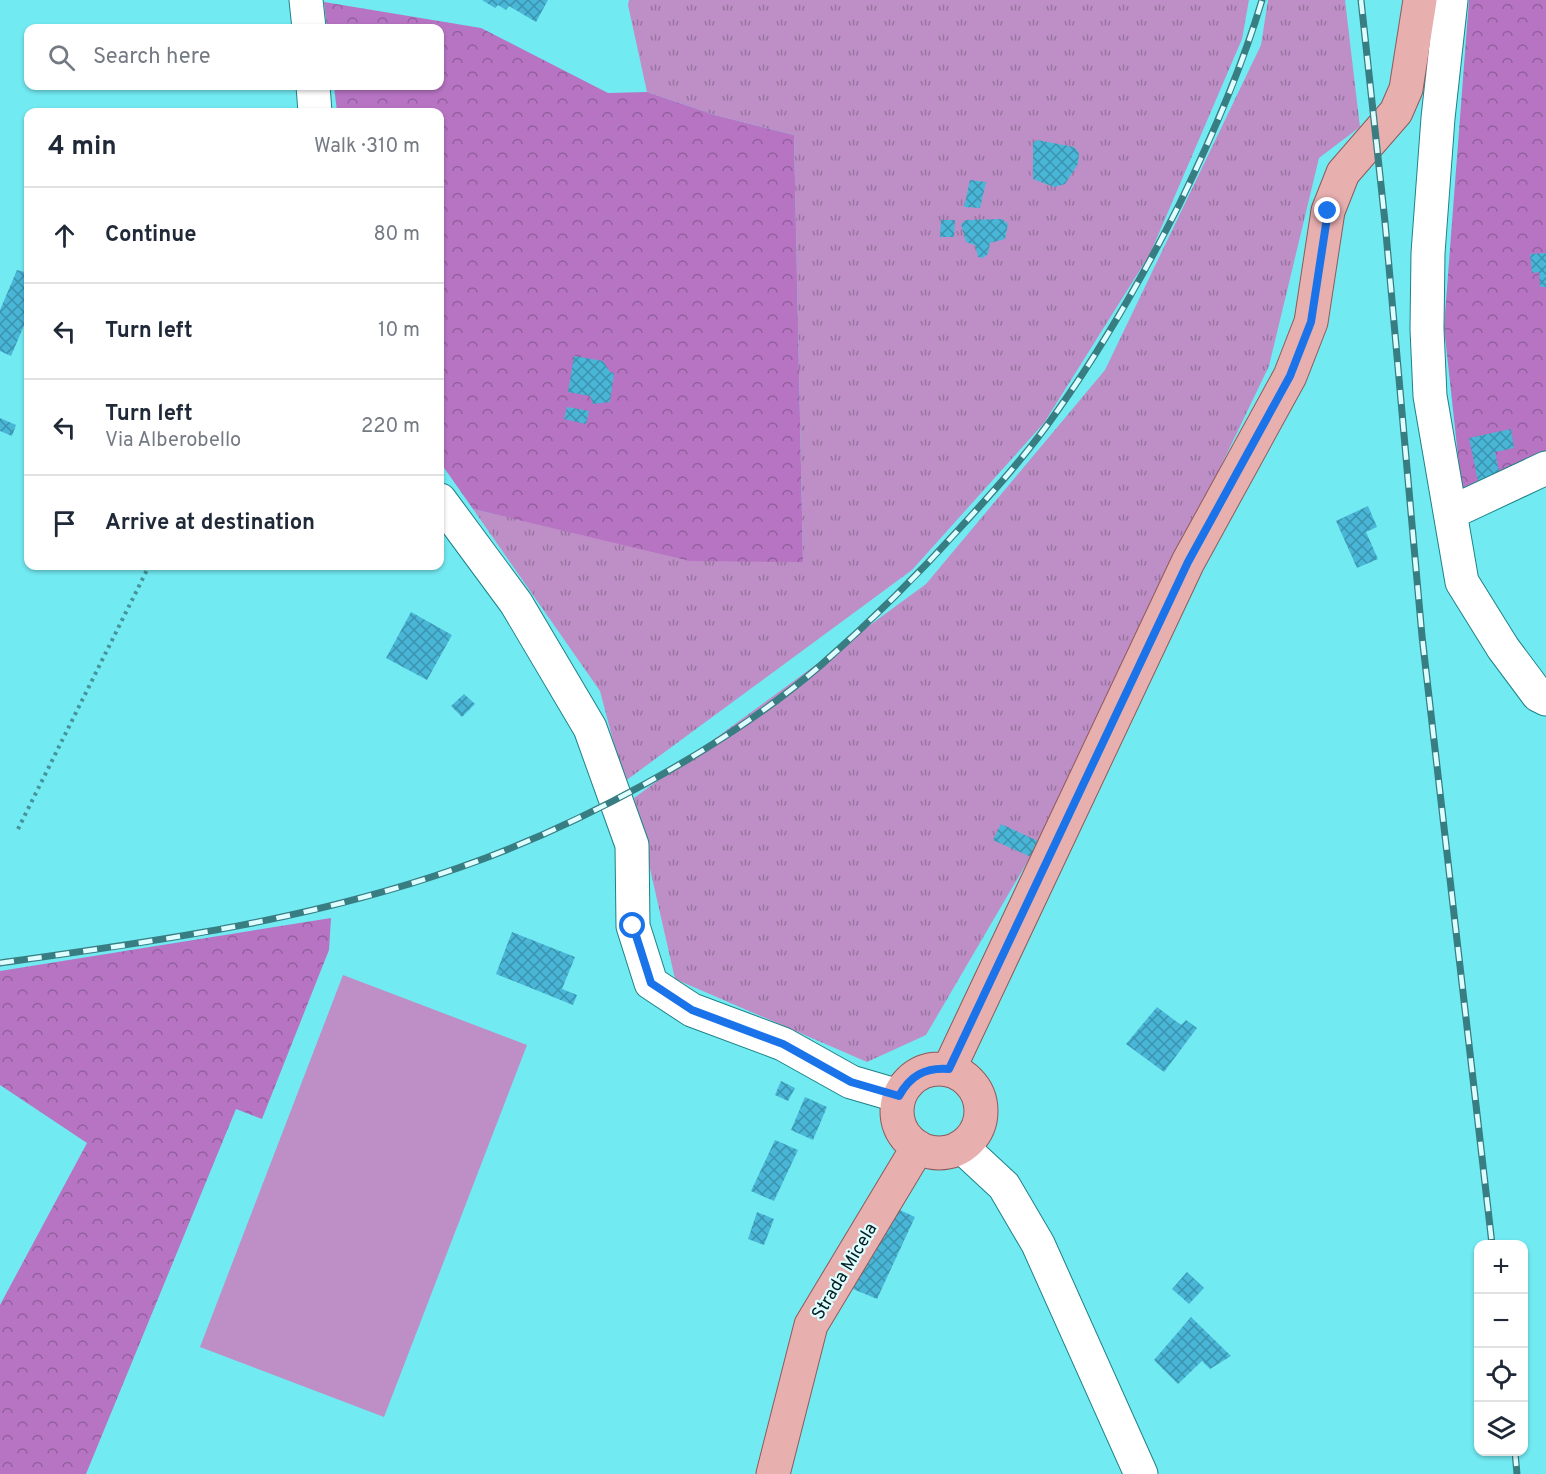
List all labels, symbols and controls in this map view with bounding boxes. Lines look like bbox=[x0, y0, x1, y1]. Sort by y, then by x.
search box bbox=[24, 24, 444, 90]
icon: search bbox=[45, 41, 78, 74]
text: Search here bbox=[93, 44, 211, 71]
text: 4 min bbox=[48, 131, 117, 164]
text: Walk · 310 m bbox=[314, 134, 420, 160]
route end bbox=[1314, 197, 1340, 223]
icon: ahead bbox=[48, 219, 81, 252]
text: Continue bbox=[105, 222, 196, 249]
text: 80 m bbox=[374, 222, 420, 248]
icon: left bbox=[48, 315, 81, 348]
text: Turn left bbox=[105, 318, 193, 345]
text: 10 m bbox=[378, 318, 420, 344]
text: Turn left bbox=[105, 401, 193, 428]
icon: left bbox=[48, 411, 81, 444]
text: 220 m bbox=[361, 414, 420, 440]
text: Via Alberobello bbox=[105, 428, 241, 454]
icon: arrive bbox=[48, 507, 81, 540]
text: Arrive at destination bbox=[105, 510, 315, 537]
route start bbox=[619, 912, 645, 938]
street label: Strada Micela bbox=[807, 1219, 883, 1324]
map controls bbox=[1474, 1240, 1528, 1456]
button: + bbox=[1474, 1240, 1528, 1294]
button: − bbox=[1474, 1294, 1528, 1348]
button: locate bbox=[1474, 1348, 1528, 1402]
button: layers bbox=[1474, 1402, 1528, 1456]

